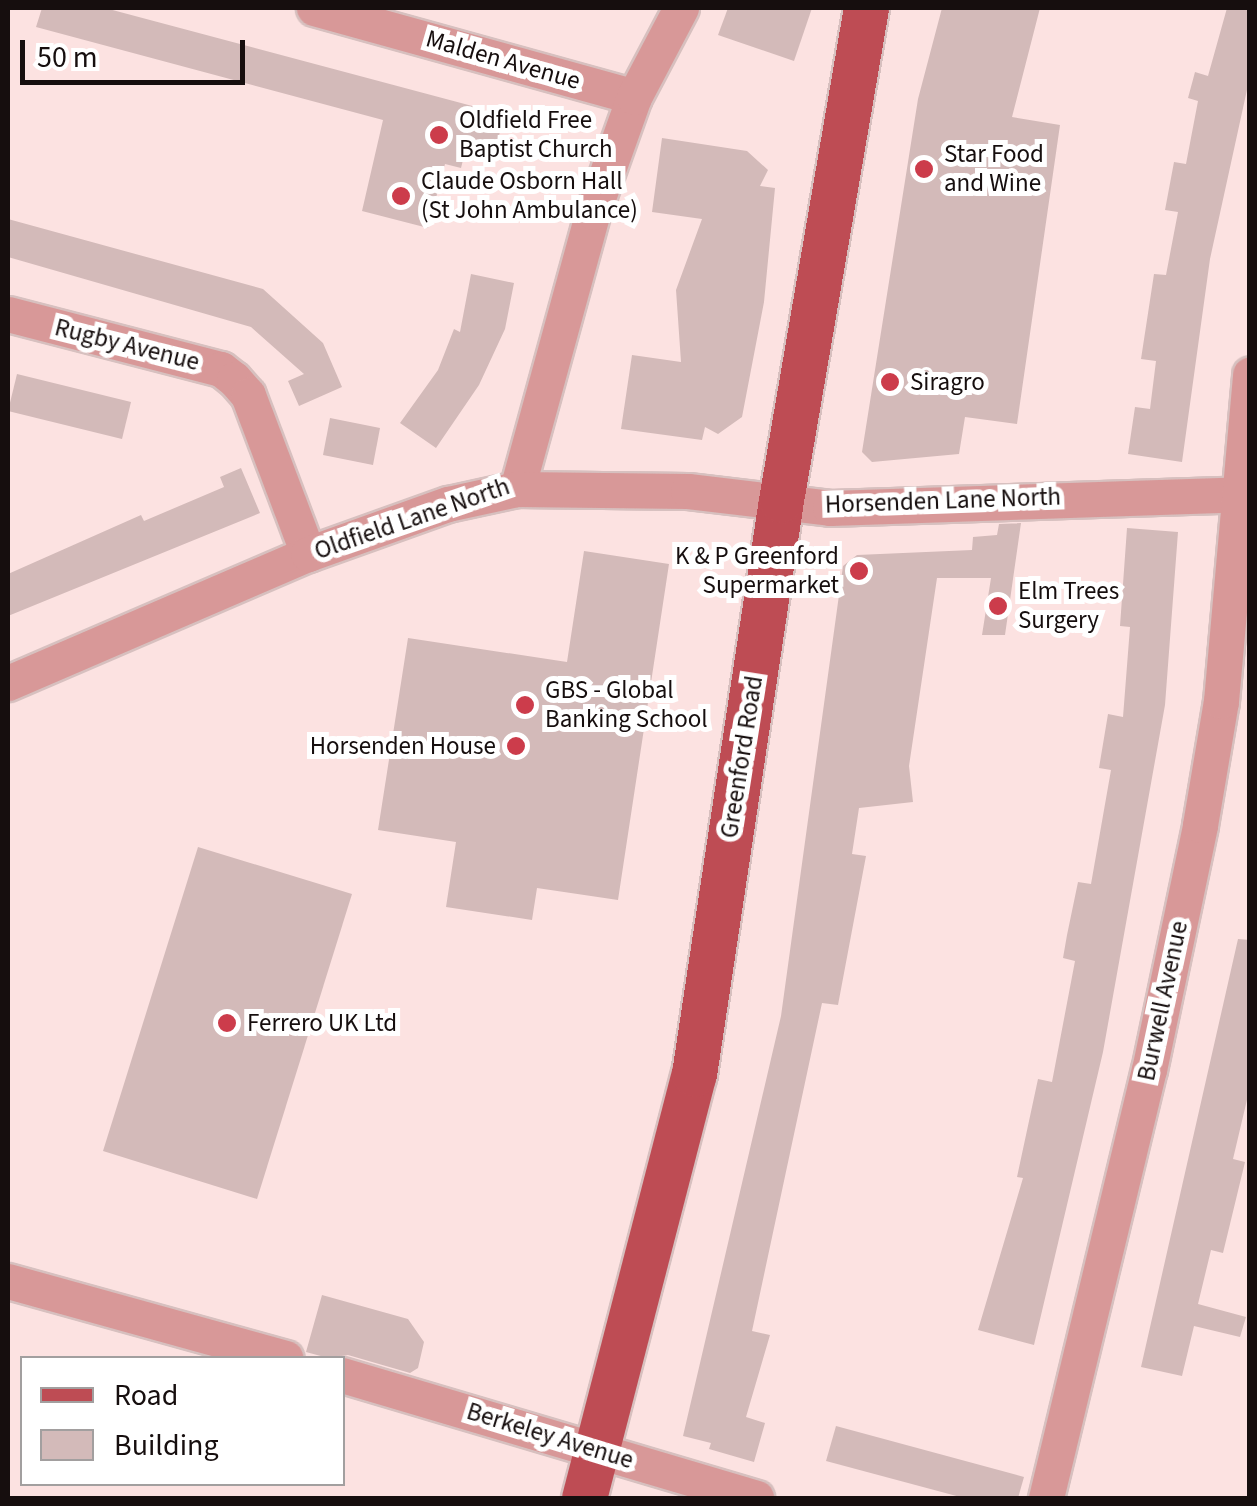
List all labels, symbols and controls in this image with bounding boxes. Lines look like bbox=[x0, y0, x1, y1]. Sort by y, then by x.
scale bar bbox=[25, 20, 250, 82]
street label: Malden Avenue bbox=[422, 24, 584, 96]
text: 50 m bbox=[37, 36, 98, 79]
place label: Oldfield Free Baptist Church bbox=[459, 106, 613, 165]
marker: Oldfield Free Baptist Church bbox=[428, 124, 450, 146]
place label: Star Food and Wine bbox=[944, 140, 1044, 199]
marker: Star Food and Wine bbox=[913, 158, 935, 180]
place label: Claude Osborn Hall (St John Ambulance) bbox=[421, 167, 638, 226]
marker: Claude Osborn Hall (St John Ambulance) bbox=[390, 185, 412, 207]
street label: Rugby Avenue bbox=[52, 313, 202, 377]
place label: Siragro bbox=[910, 367, 985, 397]
marker: Siragro bbox=[879, 371, 901, 393]
street label: Oldfield Lane North bbox=[311, 472, 513, 566]
street label: Horsenden Lane North bbox=[824, 482, 1062, 520]
place label: K & P Greenford Supermarket bbox=[675, 542, 839, 601]
marker: K & P Greenford Supermarket bbox=[848, 560, 870, 582]
place label: Elm Trees Surgery bbox=[1018, 577, 1119, 636]
marker: Elm Trees Surgery bbox=[987, 595, 1009, 617]
street label: Greenford Road bbox=[714, 674, 770, 840]
place label: GBS - Global Banking School bbox=[545, 676, 708, 735]
marker: GBS - Global Banking School bbox=[514, 694, 536, 716]
place label: Horsenden House bbox=[310, 731, 496, 761]
marker: Horsenden House bbox=[505, 735, 527, 757]
street label: Burwell Avenue bbox=[1131, 918, 1195, 1084]
place label: Ferrero UK Ltd bbox=[247, 1008, 397, 1038]
marker: Ferrero UK Ltd bbox=[216, 1012, 238, 1034]
legend bbox=[20, 1356, 345, 1486]
text: Road bbox=[114, 1374, 178, 1417]
street label: Berkeley Avenue bbox=[463, 1396, 637, 1476]
text: Building bbox=[114, 1424, 219, 1467]

